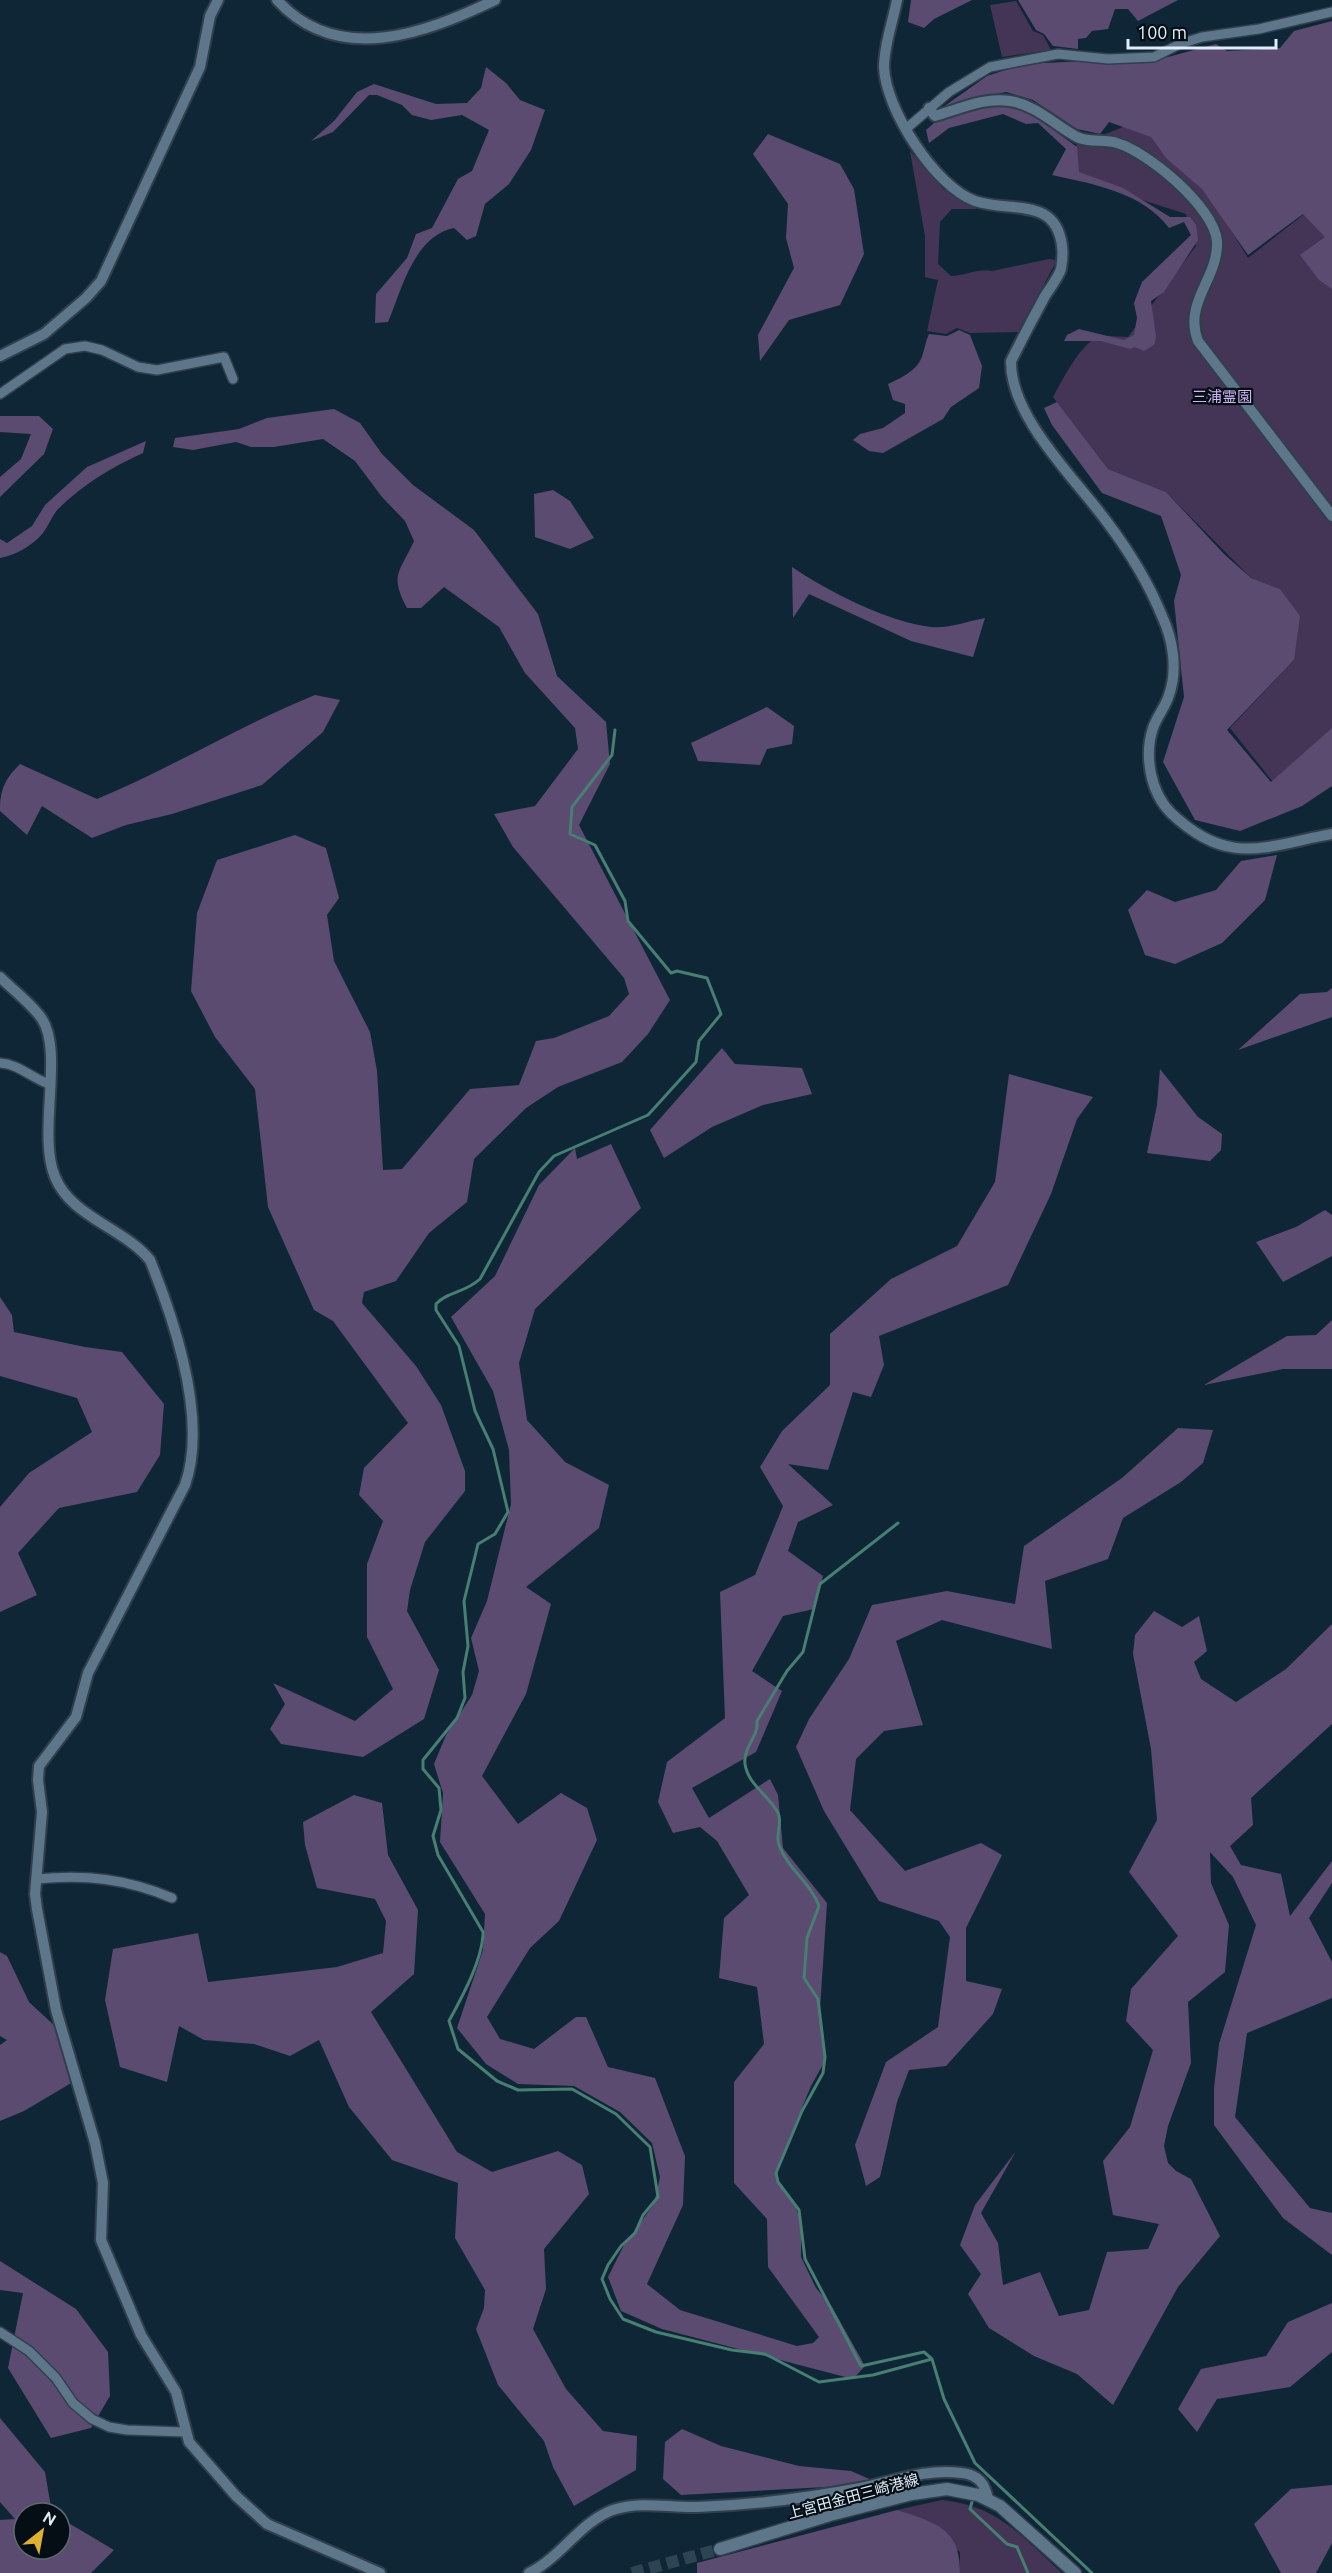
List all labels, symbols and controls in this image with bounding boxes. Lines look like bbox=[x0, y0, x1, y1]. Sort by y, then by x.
scale bar bbox=[1128, 12, 1276, 50]
text: 100 m bbox=[1137, 22, 1187, 42]
park label: 三浦霊園 bbox=[1192, 388, 1252, 405]
street label: 上宮田金田三崎港線 bbox=[786, 2470, 920, 2522]
north arrow bbox=[12, 2501, 72, 2561]
text: N bbox=[40, 2507, 59, 2529]

